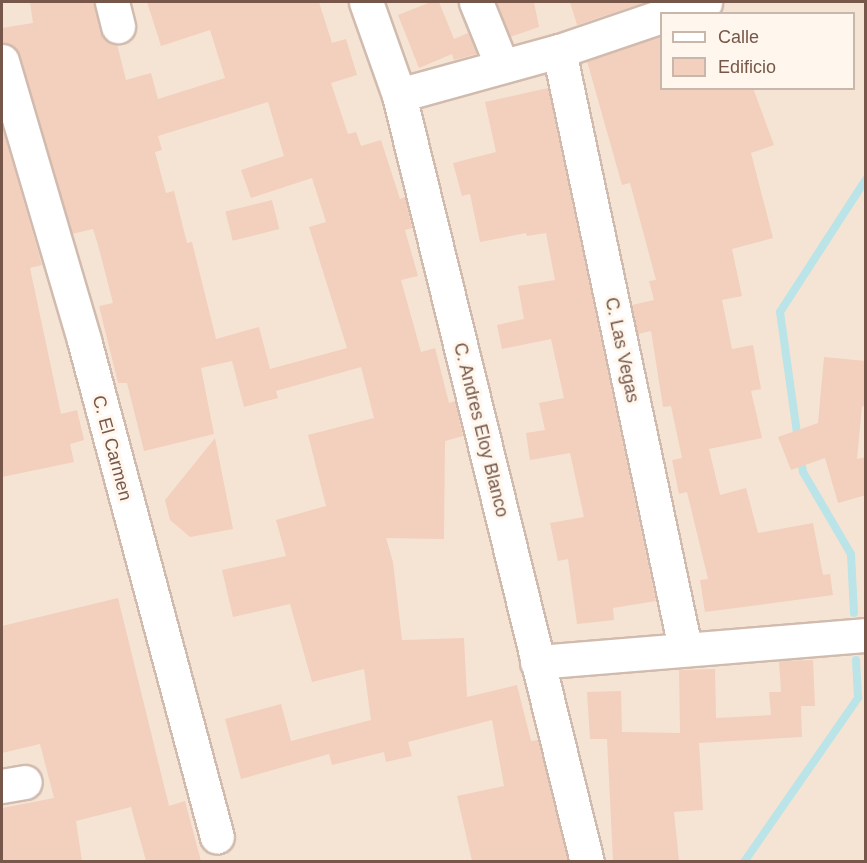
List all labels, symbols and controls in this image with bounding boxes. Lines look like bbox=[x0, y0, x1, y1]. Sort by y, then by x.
legend bbox=[660, 12, 855, 90]
text: Calle bbox=[718, 27, 759, 47]
text: Edificio bbox=[718, 57, 776, 77]
street label: C. Las Vegas bbox=[600, 295, 644, 405]
street label: C. Andres Eloy Blanco bbox=[449, 340, 513, 520]
street label: C. El Carmen bbox=[88, 393, 136, 503]

